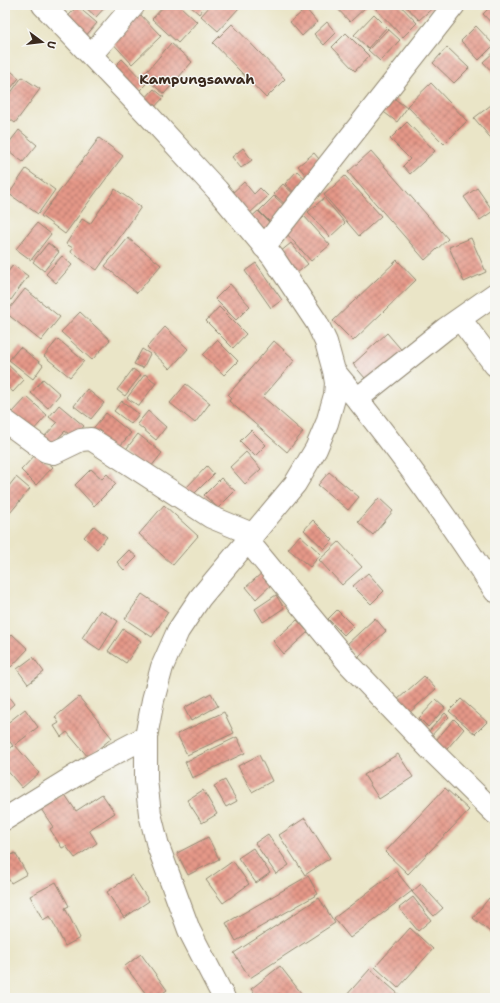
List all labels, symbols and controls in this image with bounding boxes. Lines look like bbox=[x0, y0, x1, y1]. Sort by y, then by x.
north arrow bbox=[22, 22, 62, 62]
text: U bbox=[43, 39, 59, 50]
district label: Kampungsawah bbox=[139, 70, 255, 88]

